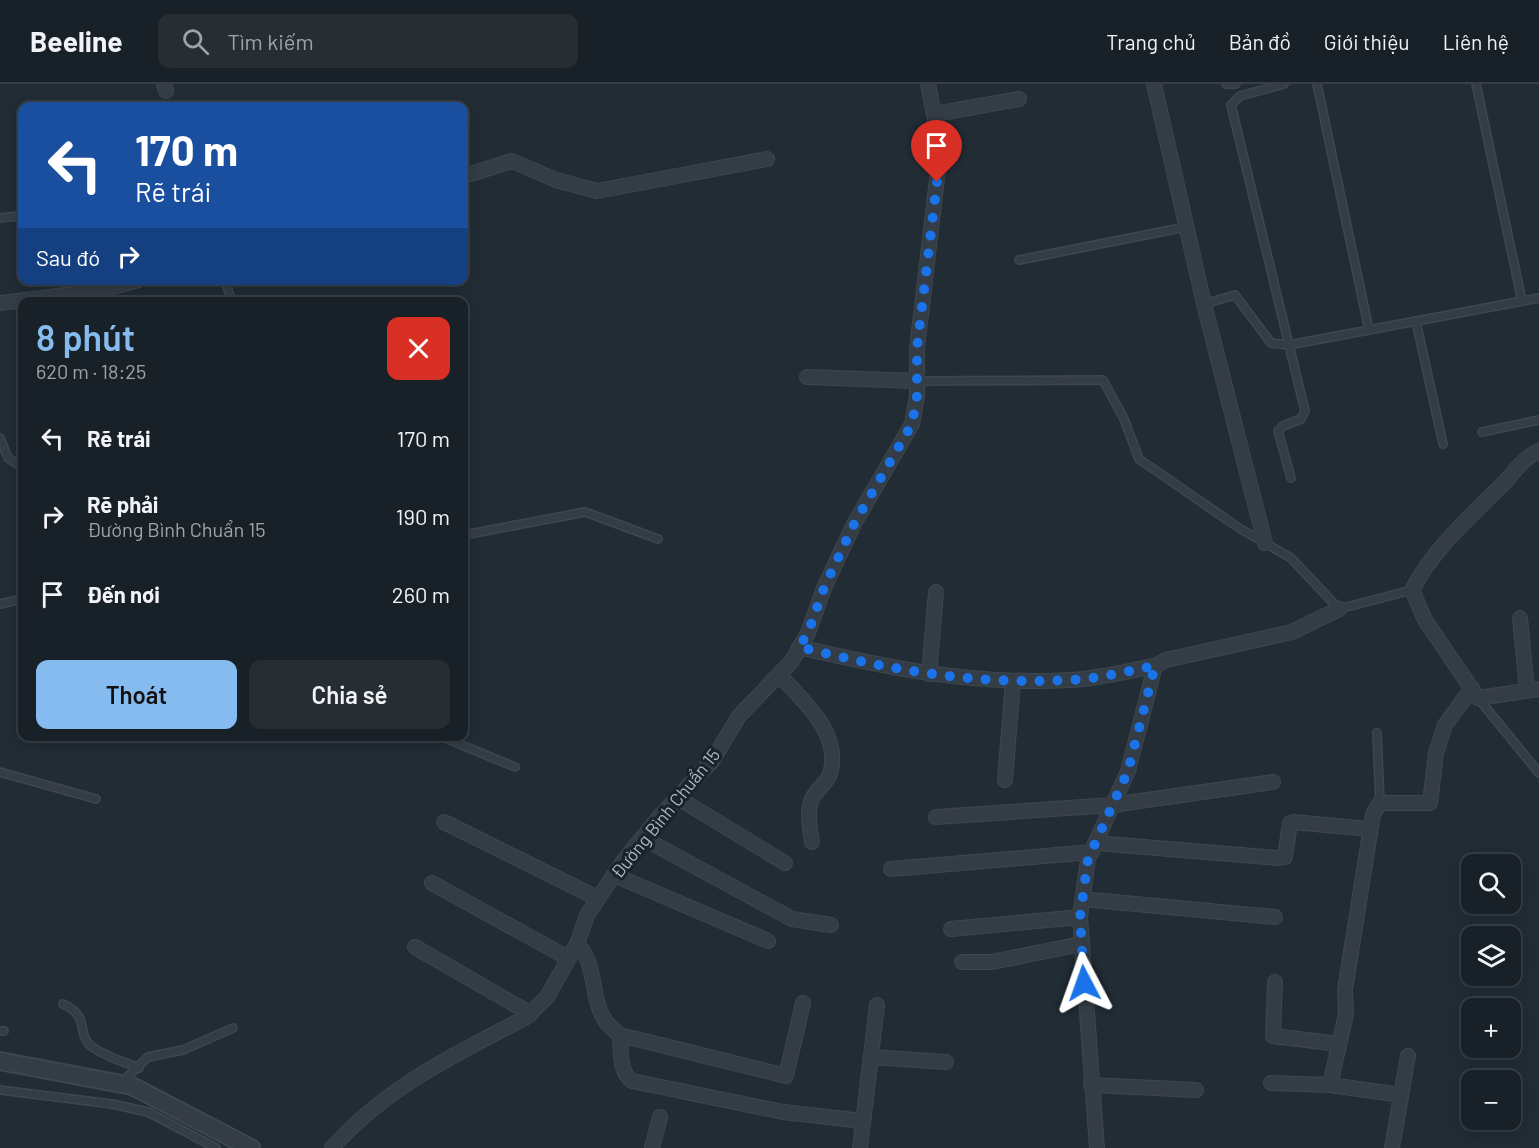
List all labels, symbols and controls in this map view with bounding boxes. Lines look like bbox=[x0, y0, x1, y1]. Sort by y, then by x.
search box bbox=[158, 14, 578, 68]
text: Beeline bbox=[30, 24, 122, 58]
icon: search bbox=[179, 25, 212, 58]
text: Tìm kiếm bbox=[227, 28, 314, 54]
text: Trang chủ bbox=[1106, 29, 1196, 54]
text: Bản đồ bbox=[1229, 29, 1291, 54]
text: Giới thiệu bbox=[1324, 29, 1410, 54]
text: Liên hệ bbox=[1443, 29, 1509, 54]
pin bbox=[911, 120, 962, 182]
text: 170 m bbox=[135, 124, 238, 174]
icon: left bbox=[36, 126, 114, 204]
icon: arrive bbox=[920, 129, 953, 162]
text: Rẽ trái bbox=[135, 175, 212, 207]
icon: right bbox=[112, 240, 145, 273]
text: Sau đó bbox=[36, 244, 100, 270]
text: 8 phút bbox=[36, 315, 135, 358]
button: close bbox=[387, 317, 450, 380]
text: 620 m · 18:25 bbox=[36, 359, 146, 383]
icon: left bbox=[36, 422, 69, 455]
text: Rẽ trái bbox=[87, 425, 151, 451]
text: 170 m bbox=[397, 425, 450, 451]
text: Rẽ phải bbox=[87, 491, 158, 517]
icon: right bbox=[36, 500, 69, 533]
text: 190 m bbox=[396, 503, 450, 529]
text: Đường Bình Chuẩn 15 bbox=[87, 517, 266, 541]
icon: arrive bbox=[36, 578, 69, 611]
text: Đến nơi bbox=[87, 581, 160, 607]
text: 260 m bbox=[392, 581, 450, 607]
button: Thoát bbox=[36, 660, 237, 729]
button: Chia sẻ bbox=[249, 660, 450, 729]
street label: Đường Bình Chuẩn 15 bbox=[606, 744, 724, 882]
map controls bbox=[1461, 854, 1521, 1130]
button: search bbox=[1461, 854, 1521, 914]
button: layers bbox=[1461, 926, 1521, 986]
position arrow bbox=[1052, 951, 1116, 1015]
button: + bbox=[1461, 998, 1521, 1058]
button: − bbox=[1461, 1070, 1521, 1130]

